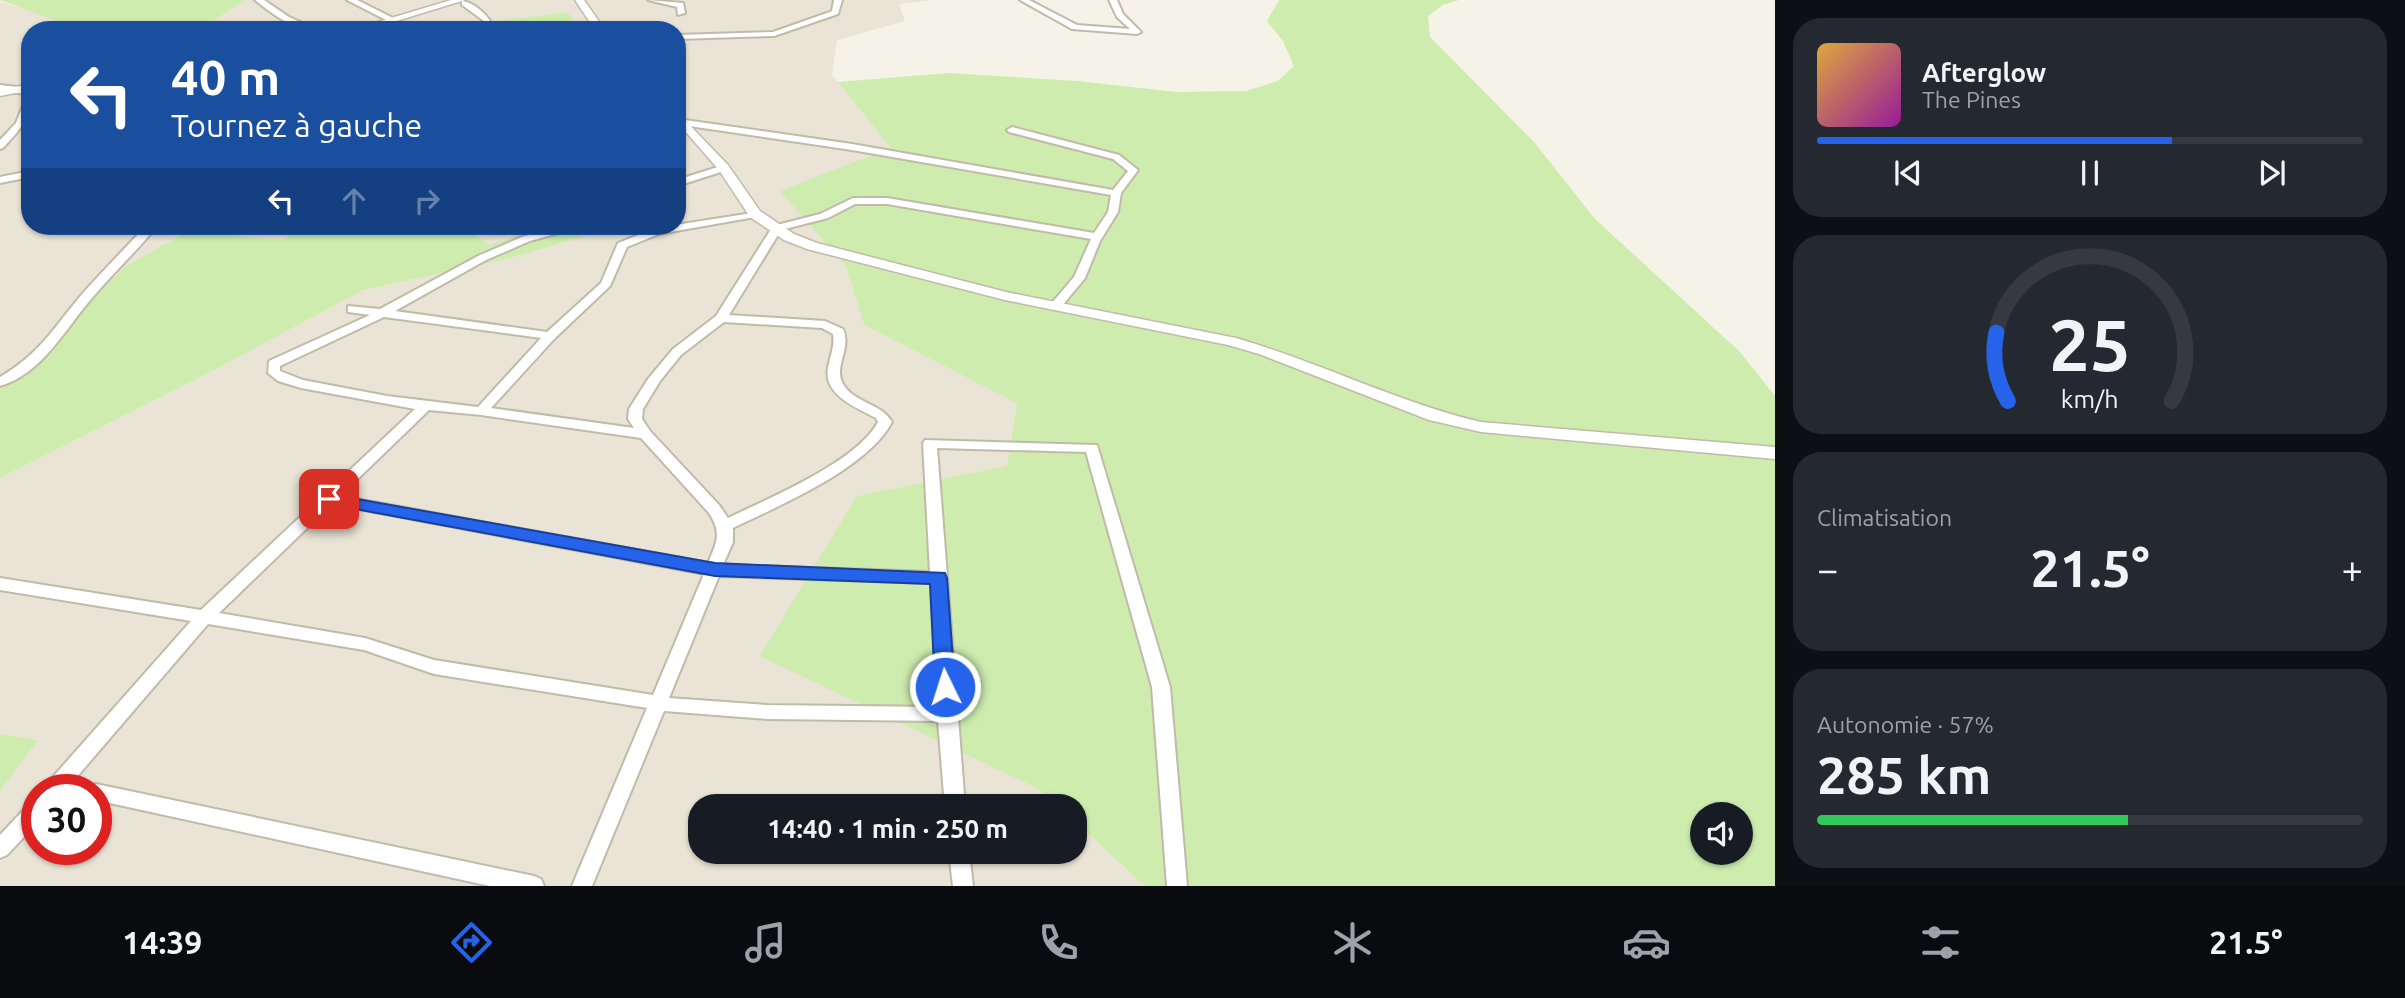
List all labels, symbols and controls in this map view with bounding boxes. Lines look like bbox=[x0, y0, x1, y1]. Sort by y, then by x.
icon: left bbox=[56, 49, 147, 140]
text: 40 m bbox=[171, 49, 280, 104]
text: Afterglow bbox=[1922, 58, 2046, 87]
text: The Pines bbox=[1922, 87, 2021, 112]
text: Tournez à gauche bbox=[171, 107, 422, 143]
icon: previous bbox=[1889, 154, 1927, 192]
icon: pause bbox=[2071, 154, 2109, 192]
icon: next bbox=[2253, 154, 2291, 192]
icon: left bbox=[262, 182, 300, 220]
icon: ahead bbox=[335, 182, 373, 220]
icon: right bbox=[408, 182, 446, 220]
text: 25 bbox=[2049, 303, 2131, 385]
text: km/h bbox=[2061, 384, 2119, 412]
pin bbox=[299, 469, 359, 529]
icon: arrive bbox=[310, 480, 348, 518]
text: Climatisation bbox=[1817, 505, 1952, 530]
text: 21.5° bbox=[2030, 539, 2150, 597]
text: − bbox=[1817, 548, 1838, 590]
text: + bbox=[2342, 548, 2363, 590]
position arrow bbox=[908, 650, 982, 724]
text: Autonomie · 57% bbox=[1817, 712, 1994, 737]
text: 285 km bbox=[1817, 746, 1991, 804]
speed limit sign: 30 bbox=[21, 774, 112, 865]
map controls bbox=[1690, 802, 1753, 865]
button: sound bbox=[1690, 802, 1753, 865]
text: 14:40 · 1 min · 250 m bbox=[767, 814, 1008, 843]
icon: directions bbox=[447, 918, 496, 967]
icon: music bbox=[741, 918, 790, 967]
icon: phone bbox=[1034, 918, 1083, 967]
icon: climate bbox=[1328, 918, 1377, 967]
icon: car bbox=[1622, 918, 1671, 967]
icon: filters bbox=[1916, 918, 1965, 967]
text: 14:39 bbox=[122, 924, 202, 960]
text: 21.5° bbox=[2209, 924, 2283, 960]

